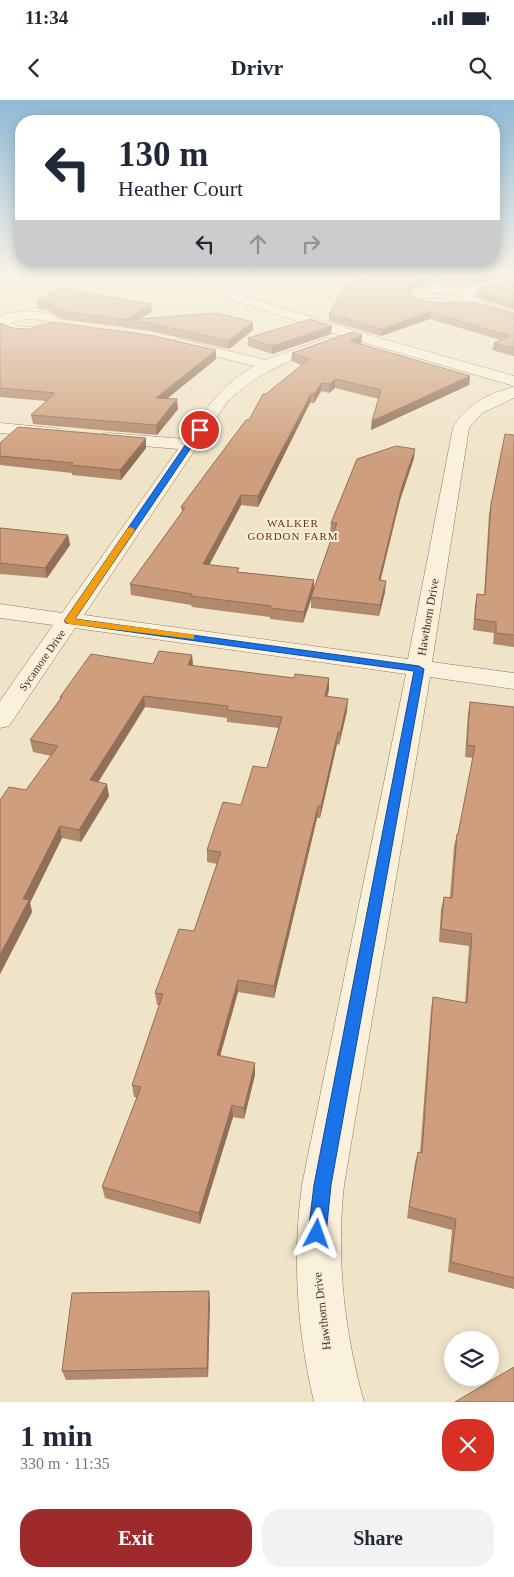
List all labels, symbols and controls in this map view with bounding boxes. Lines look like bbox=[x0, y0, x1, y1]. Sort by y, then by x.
text: 11:34 bbox=[25, 7, 68, 28]
icon: back bbox=[20, 54, 48, 82]
icon: search bbox=[466, 54, 494, 82]
text: Drivr bbox=[231, 55, 283, 80]
icon: left bbox=[35, 135, 100, 200]
text: 130 m bbox=[118, 135, 208, 174]
text: Heather Court bbox=[118, 176, 243, 201]
icon: left bbox=[191, 230, 219, 258]
icon: ahead bbox=[244, 230, 272, 258]
icon: right bbox=[297, 230, 325, 258]
pin bbox=[179, 409, 221, 451]
icon: arrive bbox=[186, 416, 214, 444]
district label: WALKER GORDON FARM bbox=[247, 517, 339, 542]
street label: Hawthorn Drive bbox=[414, 577, 442, 657]
street label: Sycamore Drive bbox=[16, 627, 68, 693]
position arrow bbox=[290, 1207, 342, 1259]
street label: Hawthorn Drive bbox=[310, 1271, 334, 1351]
map controls bbox=[444, 1331, 499, 1386]
button: layers bbox=[444, 1331, 499, 1386]
text: 1 min bbox=[20, 1419, 93, 1452]
button: close bbox=[442, 1419, 494, 1471]
text: 330 m · 11:35 bbox=[20, 1455, 110, 1472]
button: Exit bbox=[20, 1509, 252, 1567]
button: Share bbox=[262, 1509, 494, 1567]

